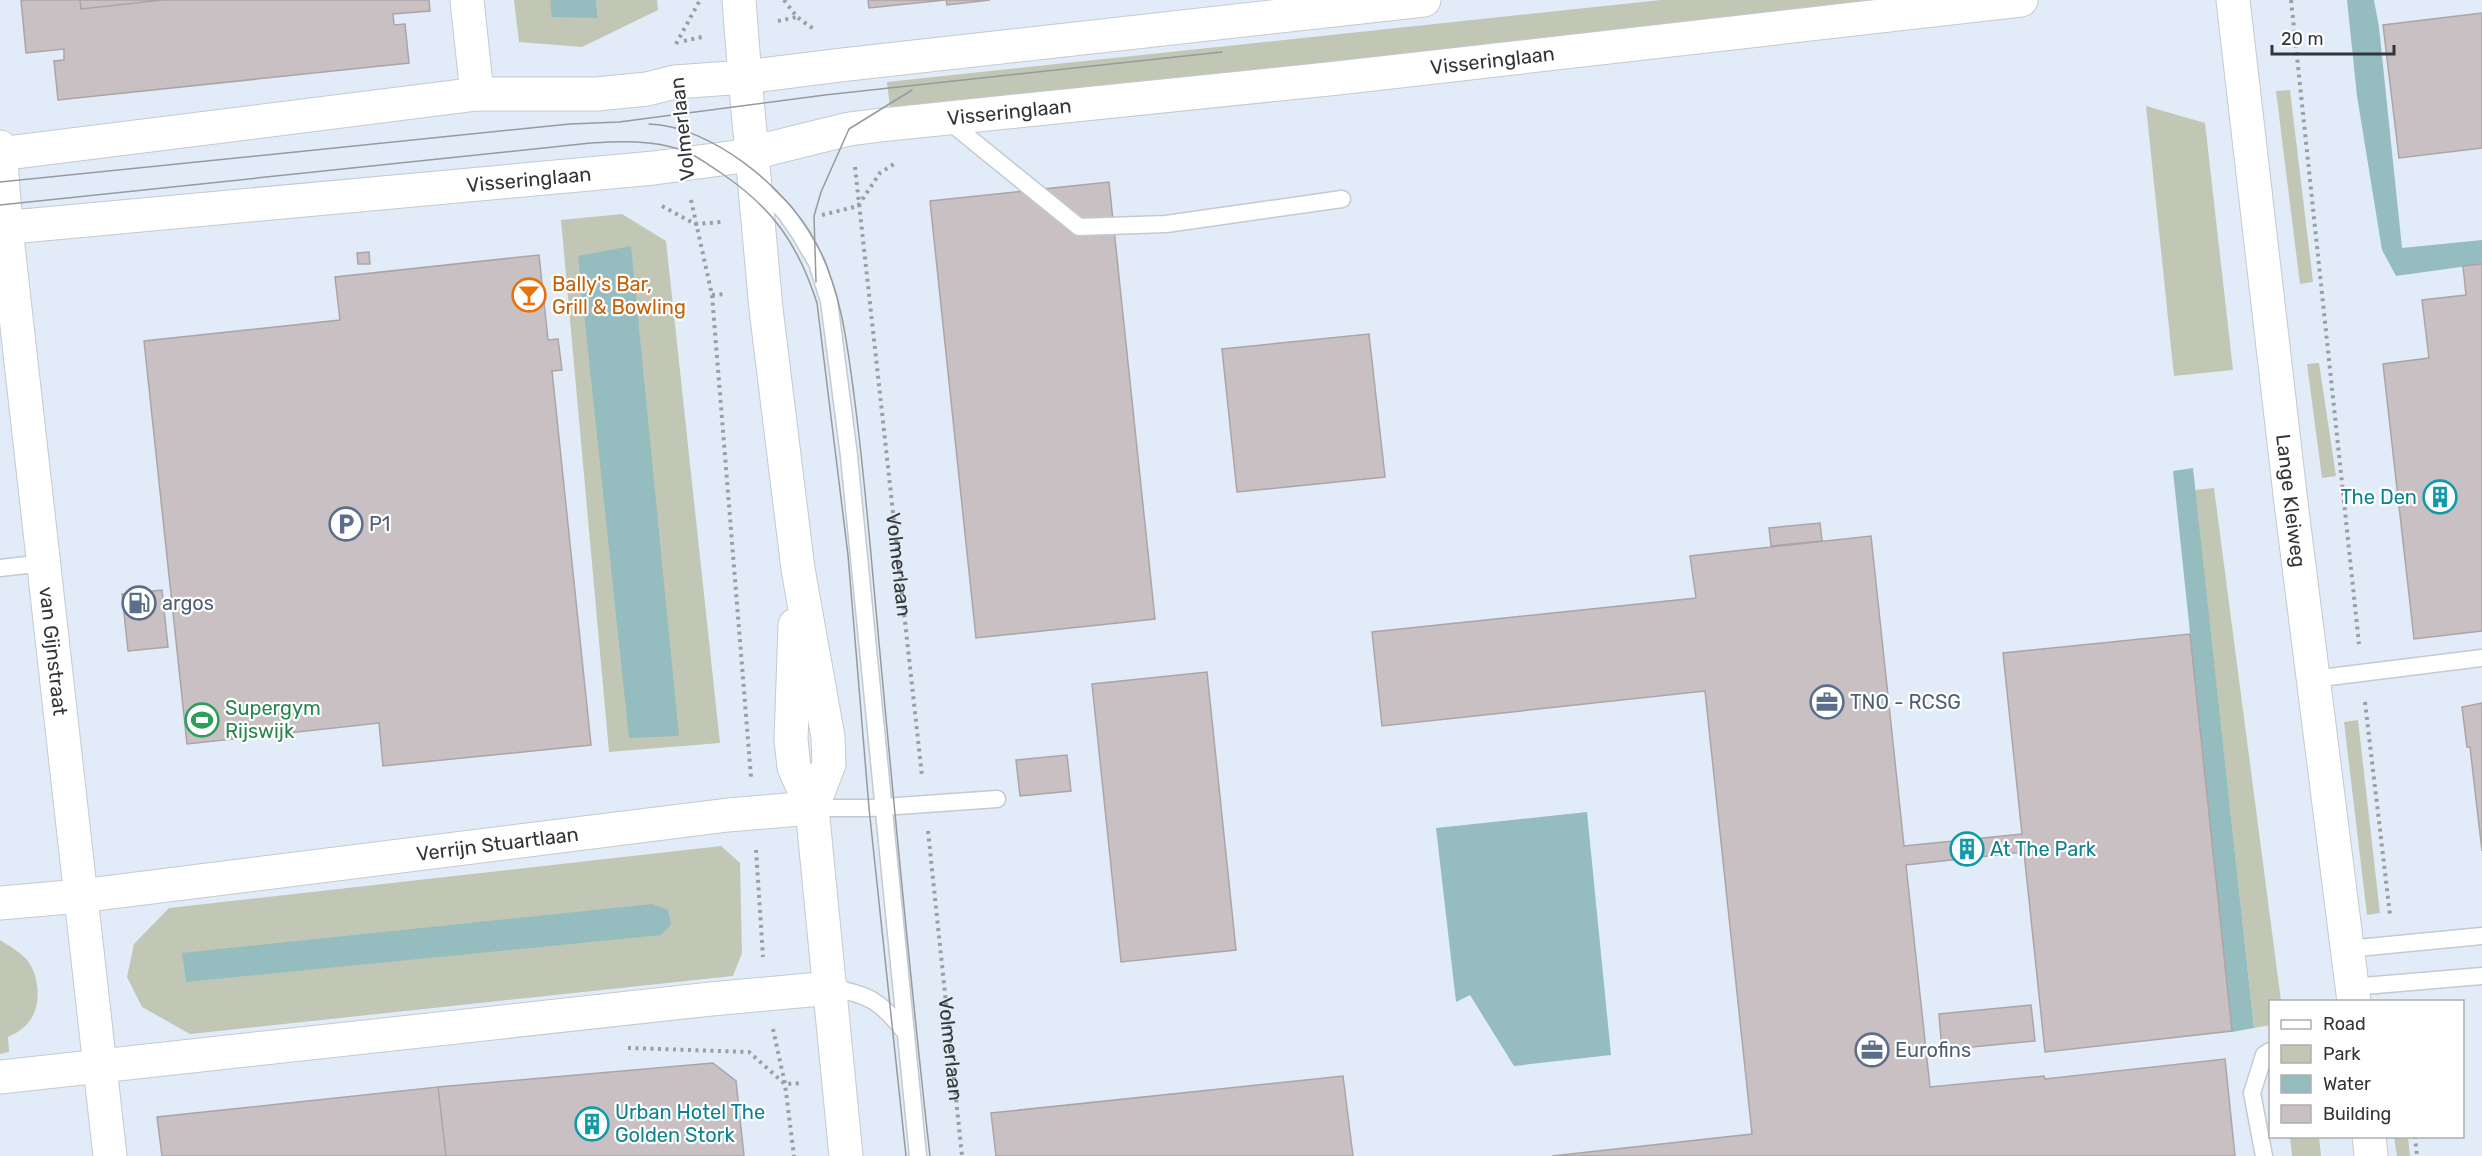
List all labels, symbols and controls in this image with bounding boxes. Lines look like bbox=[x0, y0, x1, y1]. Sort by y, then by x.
scale bar bbox=[2272, 18, 2394, 56]
text: 20 m bbox=[2281, 28, 2323, 50]
street label: Visseringlaan bbox=[1429, 41, 1556, 79]
street label: Volmerlaan bbox=[665, 76, 699, 182]
street label: Visseringlaan bbox=[946, 93, 1073, 130]
street label: Visseringlaan bbox=[465, 162, 592, 197]
place label: Bally's Bar, Grill & Bowling bbox=[552, 272, 686, 319]
bar icon: Bally's Bar, Grill & Bowling bbox=[511, 277, 547, 313]
street label: Lange Kleiweg bbox=[2271, 433, 2311, 569]
building icon: The Den bbox=[2422, 479, 2458, 515]
place label: The Den bbox=[2340, 485, 2417, 509]
parking icon: P1 bbox=[328, 506, 364, 542]
place label: P1 bbox=[369, 512, 390, 536]
street label: Volmerlaan bbox=[881, 512, 916, 618]
street label: van Gijnstraat bbox=[34, 585, 73, 717]
fuel station icon: argos bbox=[121, 585, 157, 621]
place label: argos bbox=[162, 591, 214, 615]
office icon: TNO - RCSG bbox=[1809, 684, 1845, 720]
place label: TNO - RCSG bbox=[1850, 690, 1961, 714]
place label: Supergym Rijswijk bbox=[225, 696, 321, 743]
sports icon: Supergym Rijswijk bbox=[184, 702, 220, 738]
street label: Verrijn Stuartlaan bbox=[415, 822, 580, 866]
building icon: At The Park bbox=[1949, 831, 1985, 867]
place label: At The Park bbox=[1990, 837, 2097, 861]
street label: Volmerlaan bbox=[933, 996, 968, 1102]
legend bbox=[2269, 1000, 2464, 1138]
text: Road bbox=[2323, 1013, 2366, 1035]
office icon: Eurofins bbox=[1854, 1032, 1890, 1068]
place label: Eurofins bbox=[1895, 1038, 1971, 1062]
text: Park bbox=[2323, 1043, 2361, 1065]
text: Water bbox=[2323, 1073, 2371, 1095]
place label: Urban Hotel The Golden Stork bbox=[615, 1100, 765, 1147]
text: Building bbox=[2323, 1103, 2391, 1125]
building icon: Urban Hotel The Golden Stork bbox=[574, 1106, 610, 1142]

